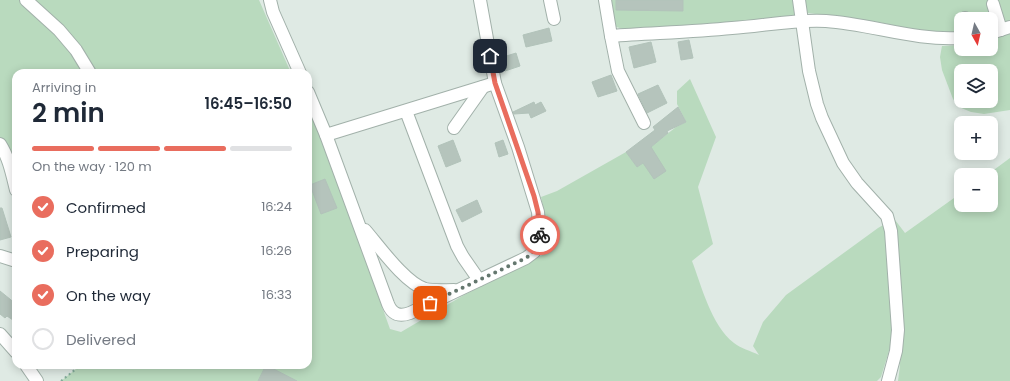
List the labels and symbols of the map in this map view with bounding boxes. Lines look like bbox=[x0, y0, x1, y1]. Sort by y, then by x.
north arrow bbox=[954, 12, 998, 56]
pin bbox=[473, 39, 507, 73]
courier bbox=[520, 215, 560, 255]
pin bbox=[413, 286, 447, 320]

